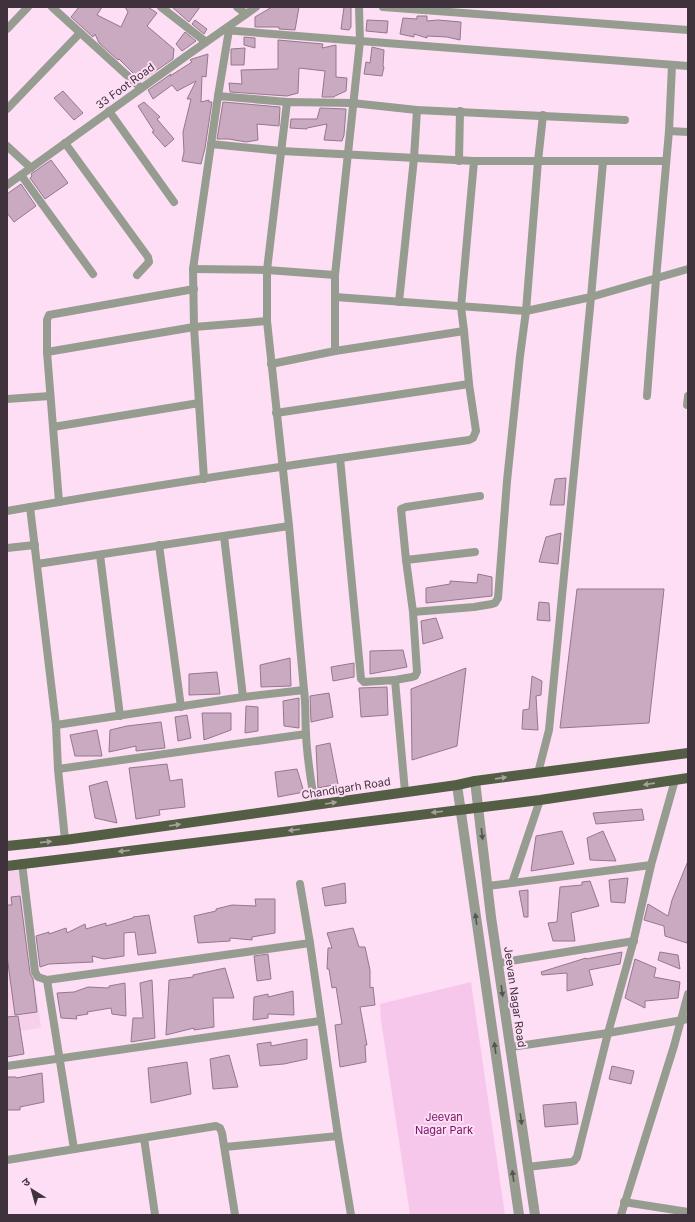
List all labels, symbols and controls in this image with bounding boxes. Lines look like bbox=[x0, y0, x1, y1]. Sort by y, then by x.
street label: 33 Foot Road bbox=[93, 60, 157, 112]
street label: Chandigarh Road bbox=[300, 774, 392, 802]
one-way arrow bbox=[495, 775, 507, 781]
one-way arrow bbox=[643, 781, 655, 787]
one-way arrow bbox=[325, 800, 337, 806]
one-way arrow bbox=[431, 809, 443, 815]
one-way arrow bbox=[169, 822, 181, 828]
one-way arrow bbox=[288, 826, 300, 833]
one-way arrow bbox=[478, 828, 485, 840]
one-way arrow bbox=[40, 839, 52, 845]
one-way arrow bbox=[118, 847, 130, 854]
one-way arrow bbox=[473, 913, 479, 925]
street label: Jeevan Nagar Road bbox=[501, 946, 529, 1048]
one-way arrow bbox=[499, 985, 505, 997]
one-way arrow bbox=[492, 1042, 498, 1054]
park label: Jeevan Nagar Park bbox=[415, 1110, 473, 1137]
one-way arrow bbox=[517, 1113, 524, 1125]
north arrow bbox=[12, 1170, 52, 1210]
one-way arrow bbox=[510, 1170, 516, 1182]
text: उ bbox=[19, 1174, 33, 1190]

